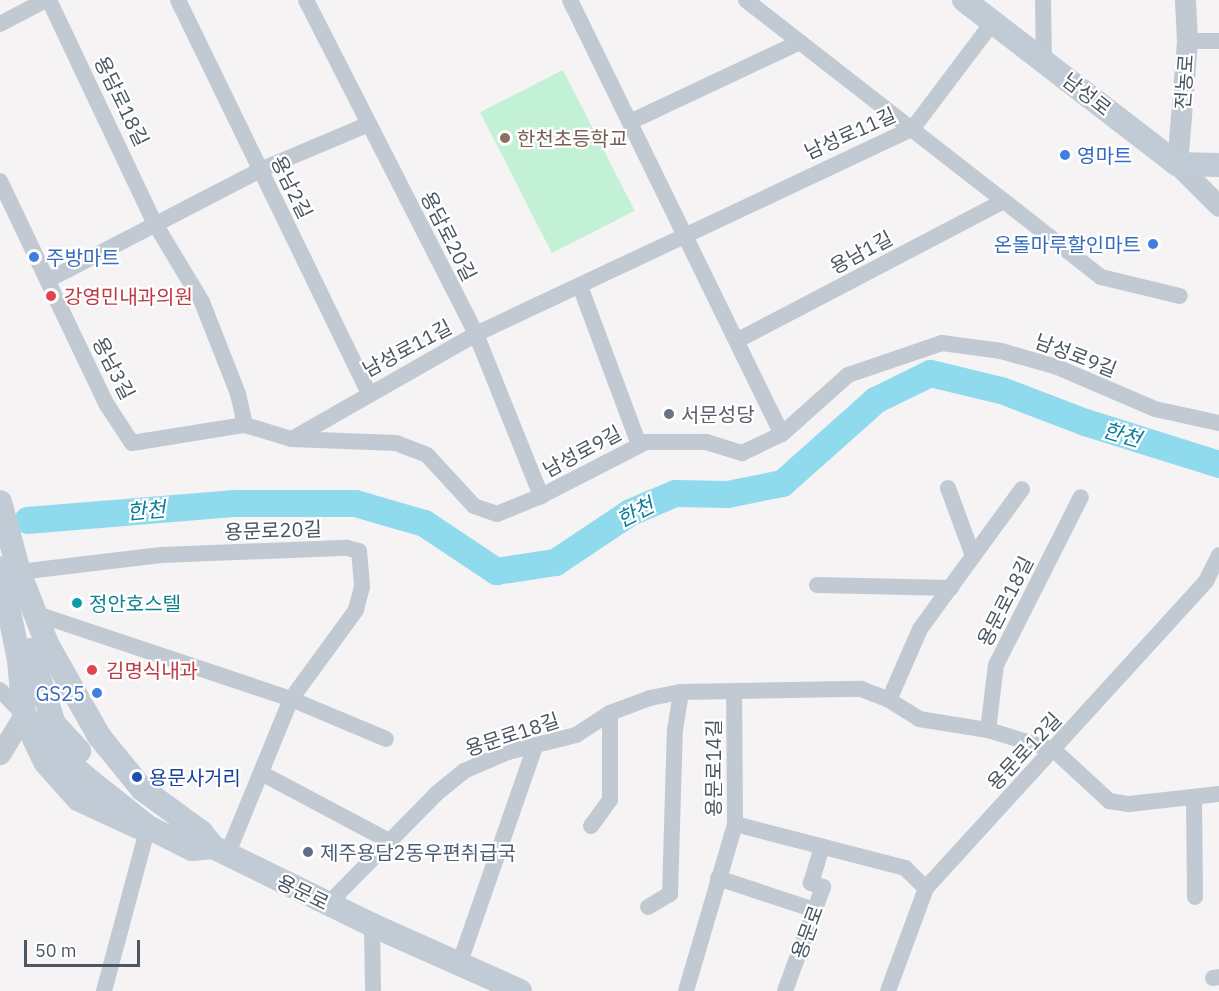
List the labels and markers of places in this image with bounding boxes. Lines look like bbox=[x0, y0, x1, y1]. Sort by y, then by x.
place label: 한천초등학교 bbox=[517, 126, 627, 150]
marker: 한천초등학교 bbox=[498, 131, 512, 145]
place label: 영마트 bbox=[1077, 143, 1132, 167]
marker: 영마트 bbox=[1058, 148, 1072, 162]
place label: 온돌마루할인마트 bbox=[994, 232, 1141, 256]
marker: 온돌마루할인마트 bbox=[1146, 237, 1160, 251]
place label: 주방마트 bbox=[46, 245, 120, 269]
marker: 주방마트 bbox=[27, 250, 41, 264]
place label: 강영민내과의원 bbox=[64, 284, 193, 308]
marker: 강영민내과의원 bbox=[42, 287, 60, 305]
place label: 서문성당 bbox=[681, 402, 755, 426]
marker: 서문성당 bbox=[662, 407, 676, 421]
place label: 정안호스텔 bbox=[89, 591, 181, 615]
marker: 정안호스텔 bbox=[70, 596, 84, 610]
place label: 김명식내과 bbox=[106, 658, 198, 682]
marker: 김명식내과 bbox=[83, 661, 101, 679]
place label: GS25 bbox=[35, 681, 85, 705]
marker: GS25 bbox=[90, 686, 104, 700]
place label: 용문사거리 bbox=[149, 765, 241, 789]
marker: 용문사거리 bbox=[130, 770, 144, 784]
place label: 제주용담2동우편취급국 bbox=[320, 840, 516, 864]
marker: 제주용담2동우편취급국 bbox=[301, 845, 315, 859]

